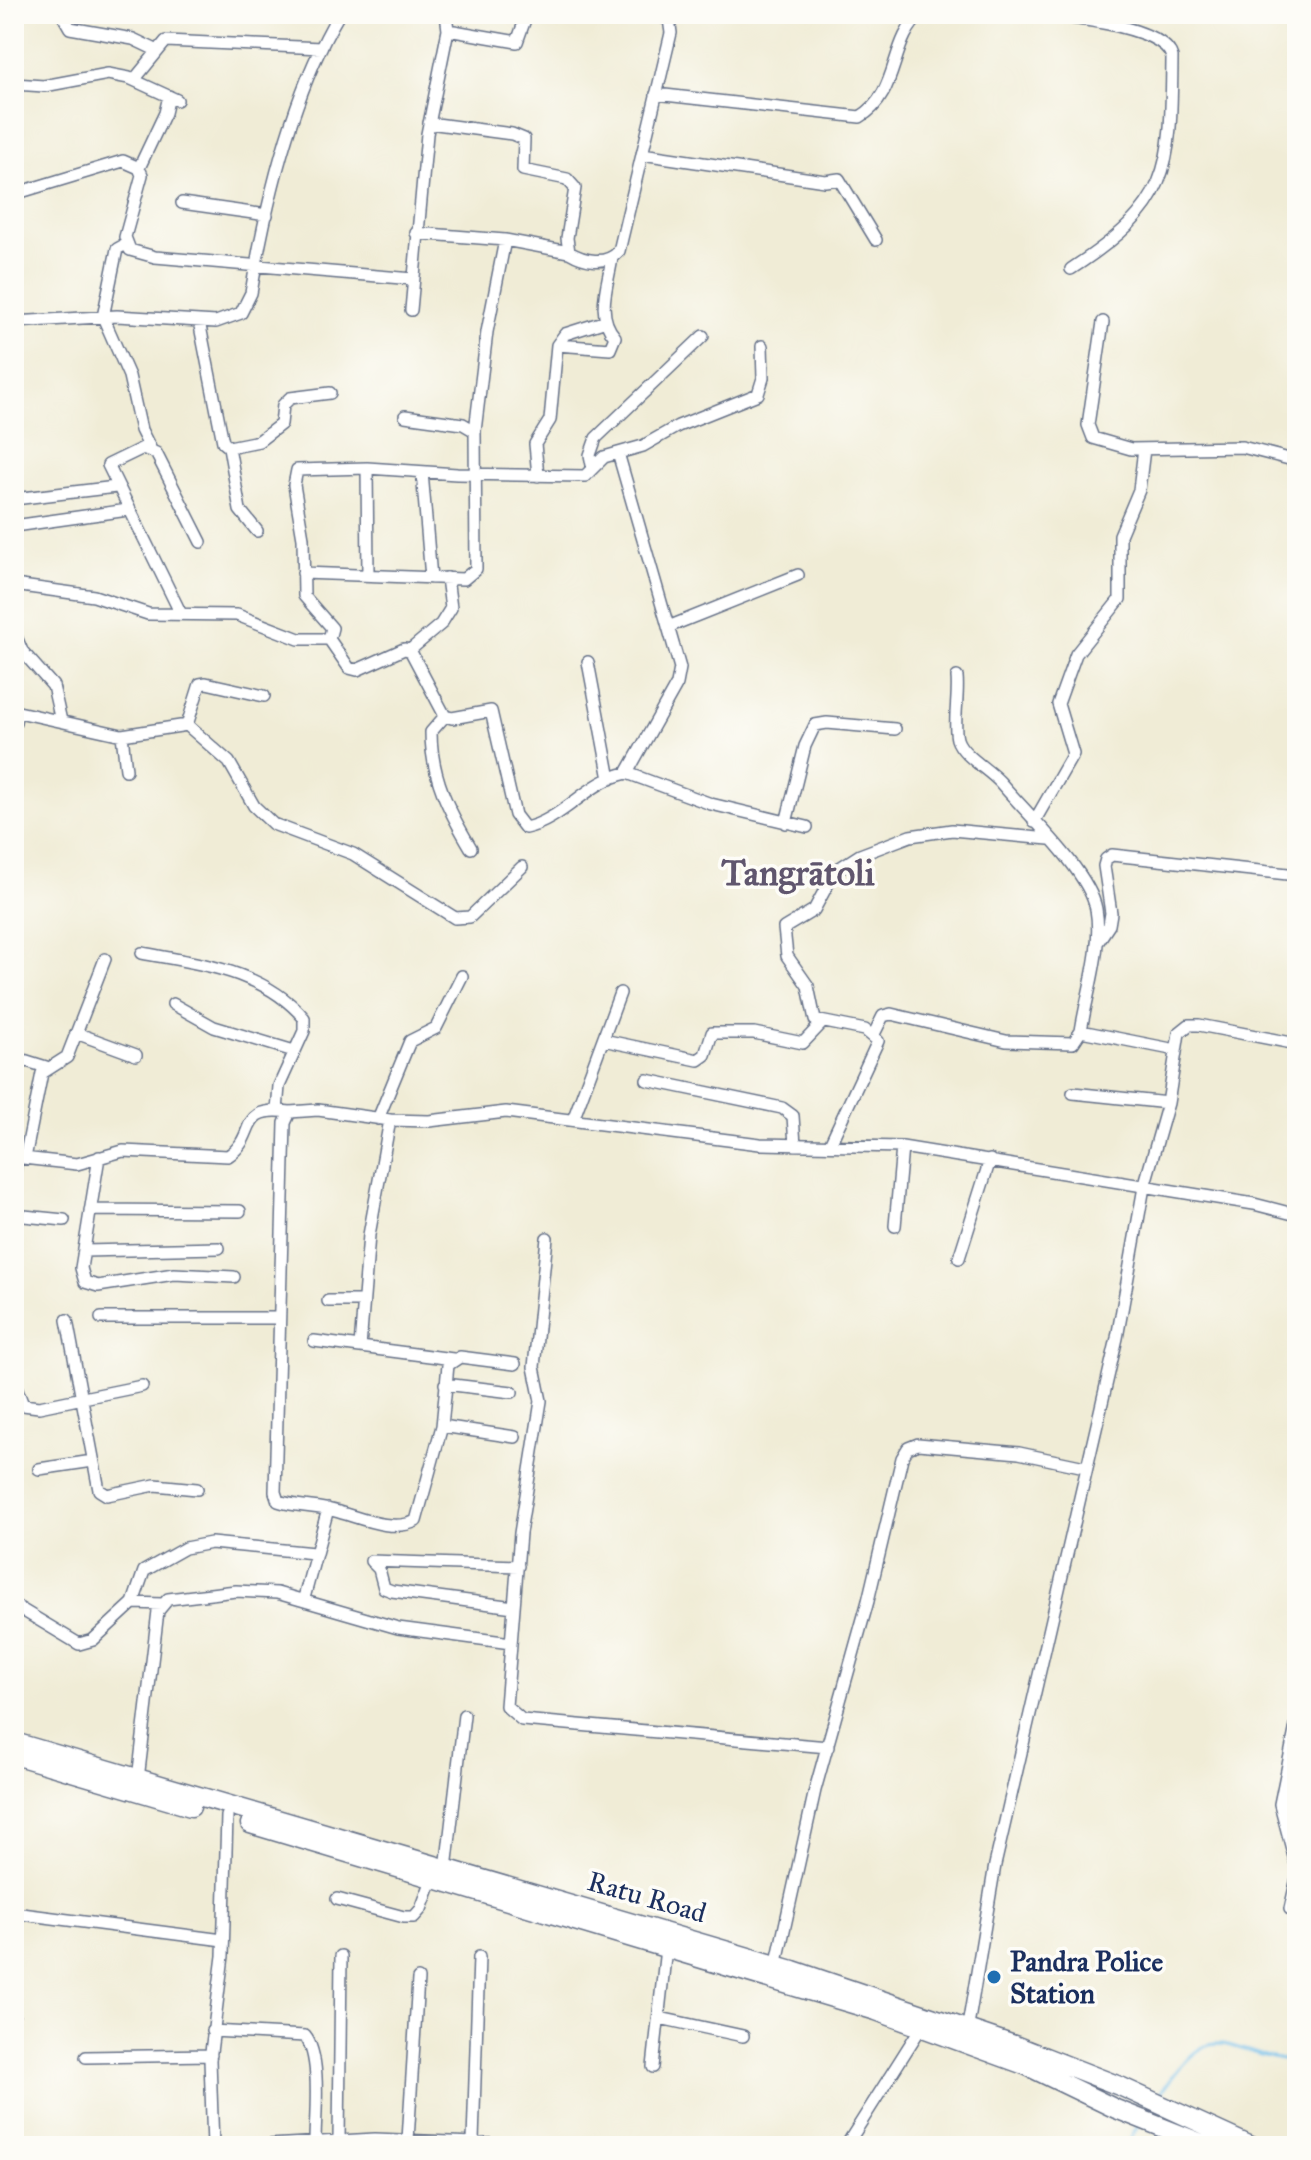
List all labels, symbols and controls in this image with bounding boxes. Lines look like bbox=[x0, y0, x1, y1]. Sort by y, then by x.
district label: Tangrātoli bbox=[721, 851, 875, 895]
street label: Ratu Road bbox=[584, 1863, 710, 1931]
place label: Pandra Police Station bbox=[1010, 1944, 1163, 2011]
marker: Pandra Police Station bbox=[985, 1968, 1003, 1986]

